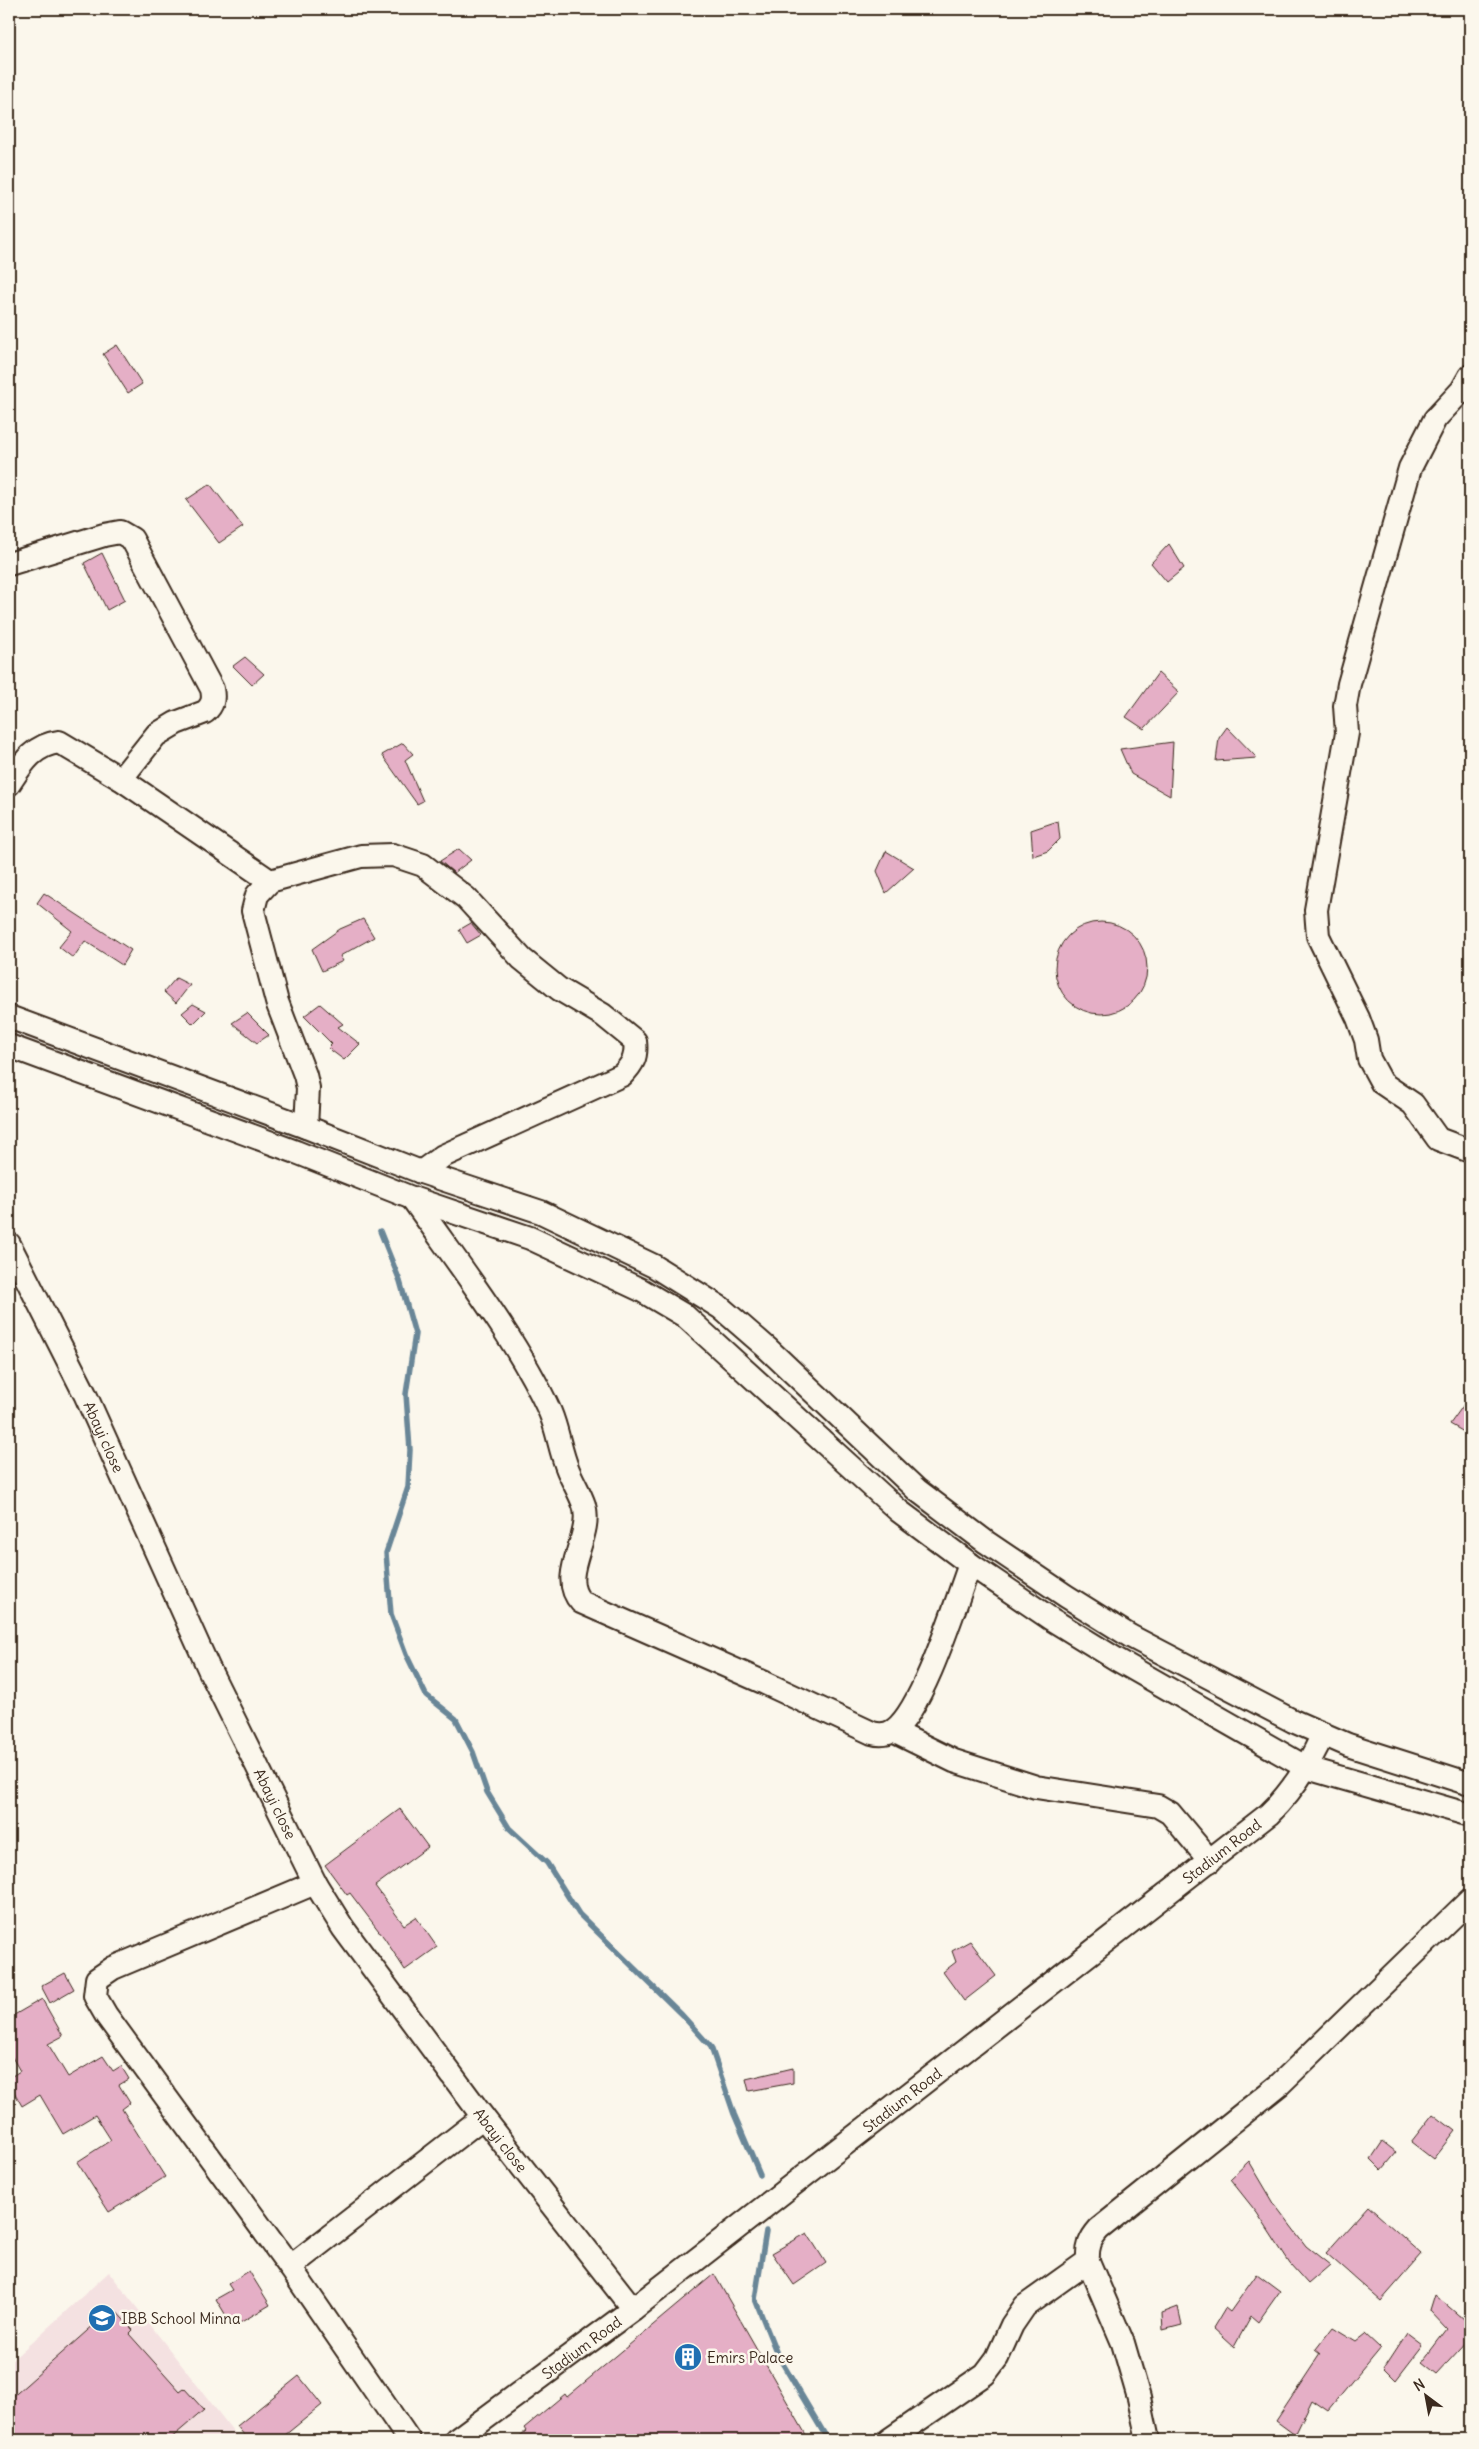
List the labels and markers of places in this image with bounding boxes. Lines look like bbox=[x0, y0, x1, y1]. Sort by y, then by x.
school or university icon: IBB School Minna bbox=[87, 2303, 117, 2333]
place label: IBB School Minna bbox=[121, 2309, 241, 2328]
building icon: Emirs Palace bbox=[673, 2342, 703, 2372]
place label: Emirs Palace bbox=[707, 2348, 793, 2367]

